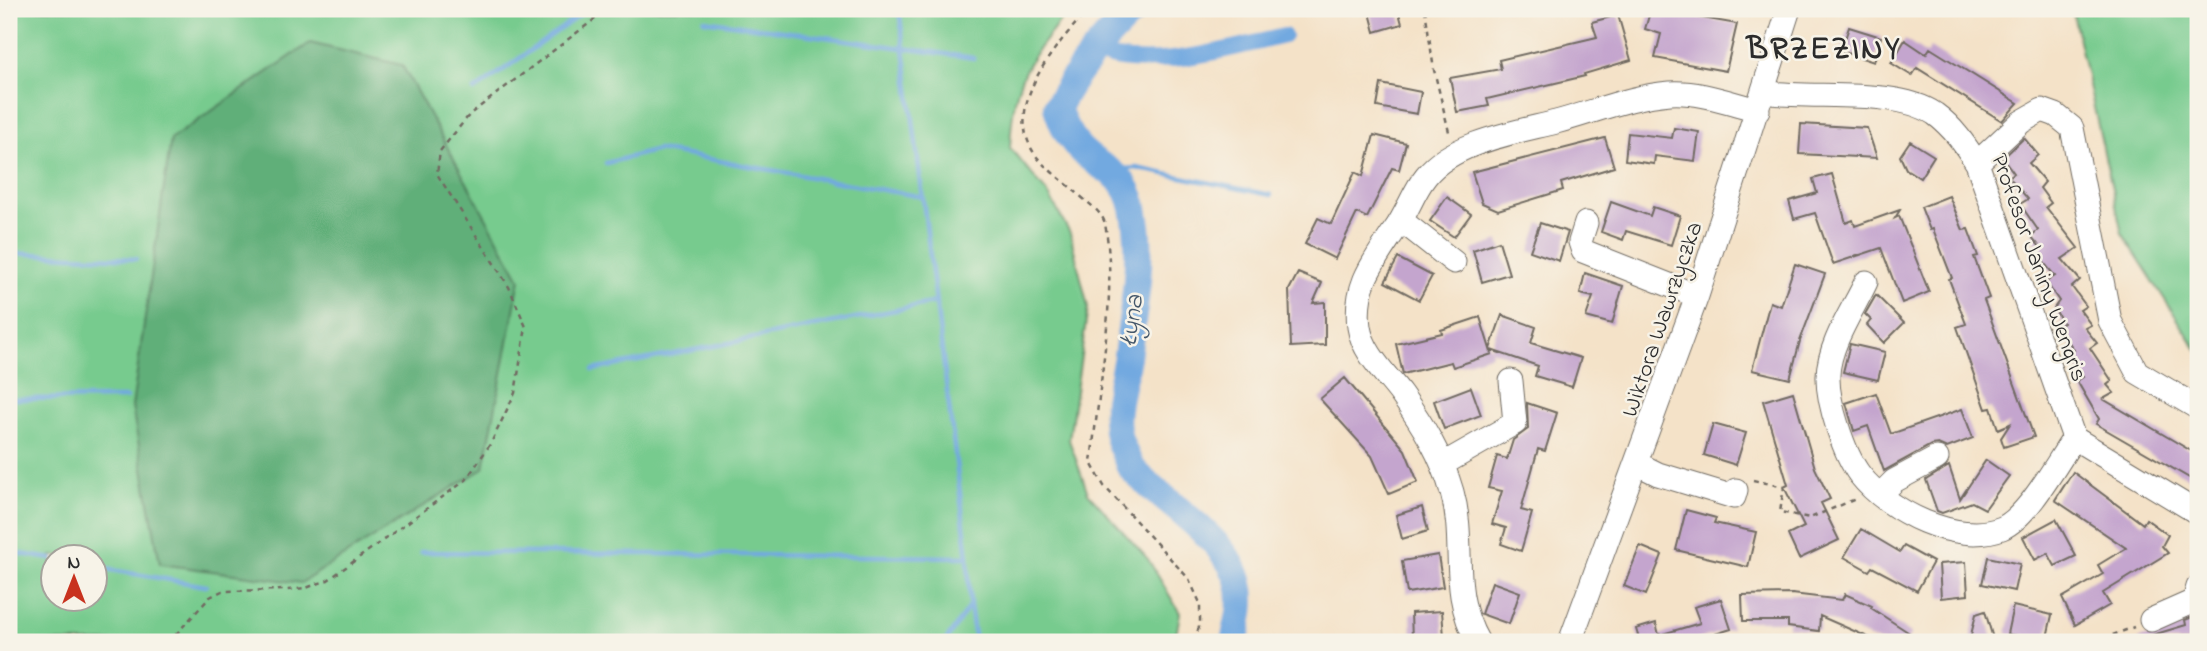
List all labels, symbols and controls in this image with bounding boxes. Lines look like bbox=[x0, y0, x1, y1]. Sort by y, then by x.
district label: BRZEZINY bbox=[1745, 27, 1901, 74]
street label: Profesor Janiny Wengris bbox=[1979, 149, 2095, 387]
street label: Wiktora Wawrzyczka bbox=[1614, 217, 1714, 423]
water label: Łyna bbox=[1111, 292, 1155, 348]
north arrow bbox=[38, 542, 108, 612]
text: N bbox=[68, 550, 81, 577]

